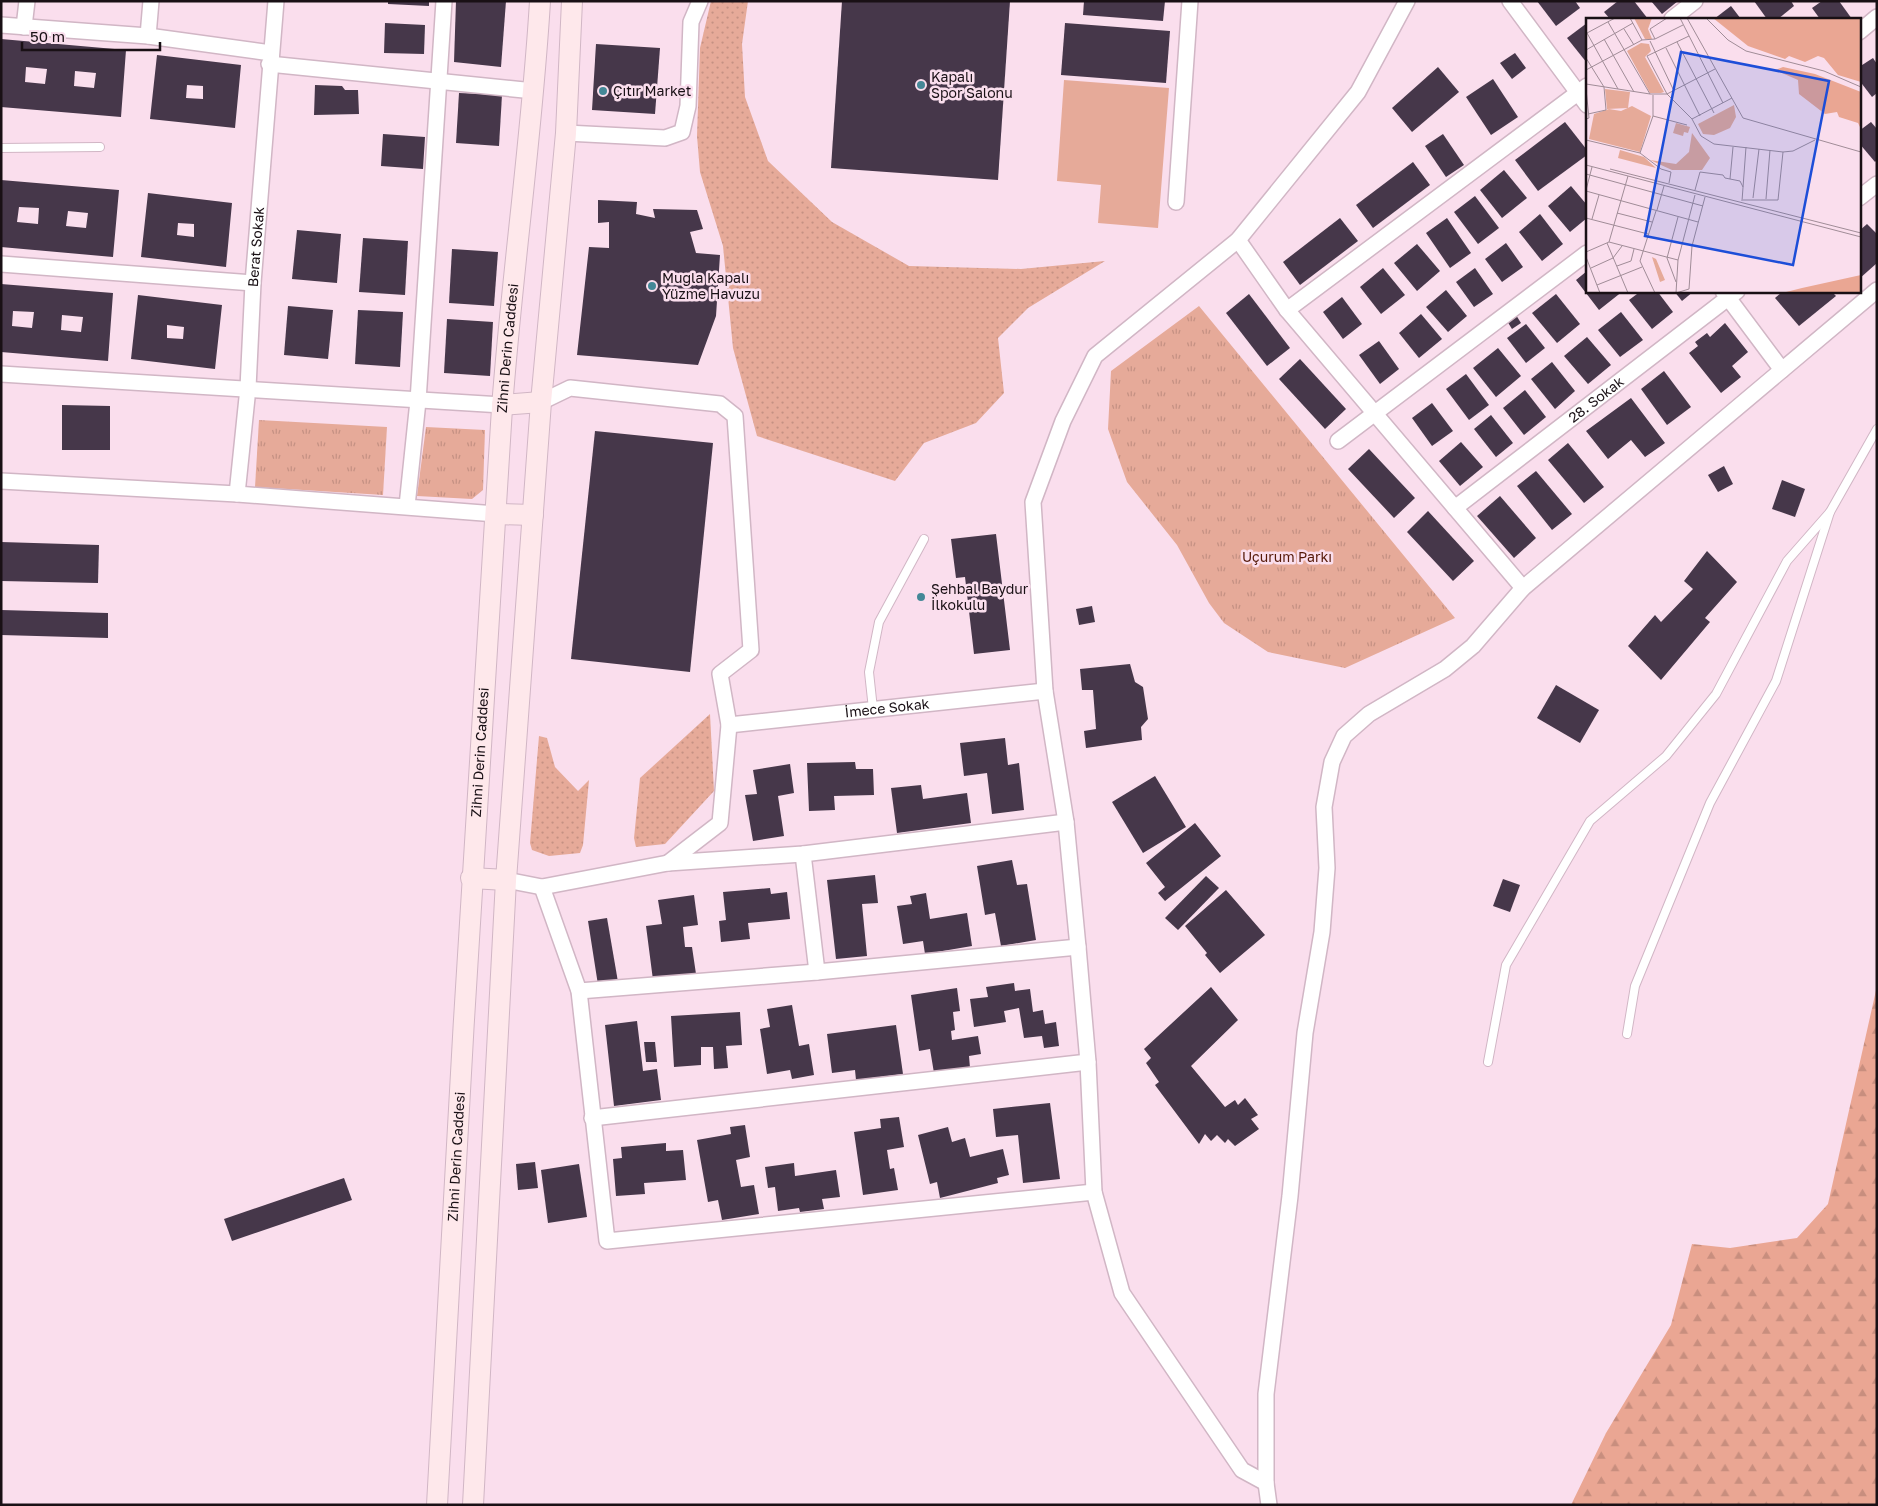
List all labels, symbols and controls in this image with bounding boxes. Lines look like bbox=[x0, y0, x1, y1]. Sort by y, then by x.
inset map bbox=[1586, 18, 1860, 292]
scale bar bbox=[22, 20, 160, 52]
text: 50 m bbox=[30, 27, 65, 45]
place label: Kapalı Spor Salonu bbox=[931, 68, 1013, 101]
marker: Kapalı Spor Salonu bbox=[915, 79, 927, 91]
place label: Çıtır Market bbox=[613, 82, 691, 99]
marker: Çıtır Market bbox=[597, 85, 609, 97]
street label: Berat Sokak bbox=[244, 206, 267, 288]
place label: Muğla Kapalı Yüzme Havuzu bbox=[662, 269, 760, 302]
marker: Muğla Kapalı Yüzme Havuzu bbox=[646, 280, 658, 292]
street label: Zihni Derin Caddesi bbox=[493, 283, 521, 413]
street label: 28. Sokak bbox=[1565, 372, 1627, 426]
park label: Uçurum Parkı bbox=[1242, 548, 1332, 565]
place label: Şehbal Baydur İlkokulu bbox=[931, 580, 1029, 613]
marker: Şehbal Baydur İlkokulu bbox=[915, 591, 927, 603]
street label: Zihni Derin Caddesi bbox=[467, 687, 492, 818]
street label: İmece Sokak bbox=[844, 694, 930, 721]
street label: Zihni Derin Caddesi bbox=[444, 1091, 468, 1222]

